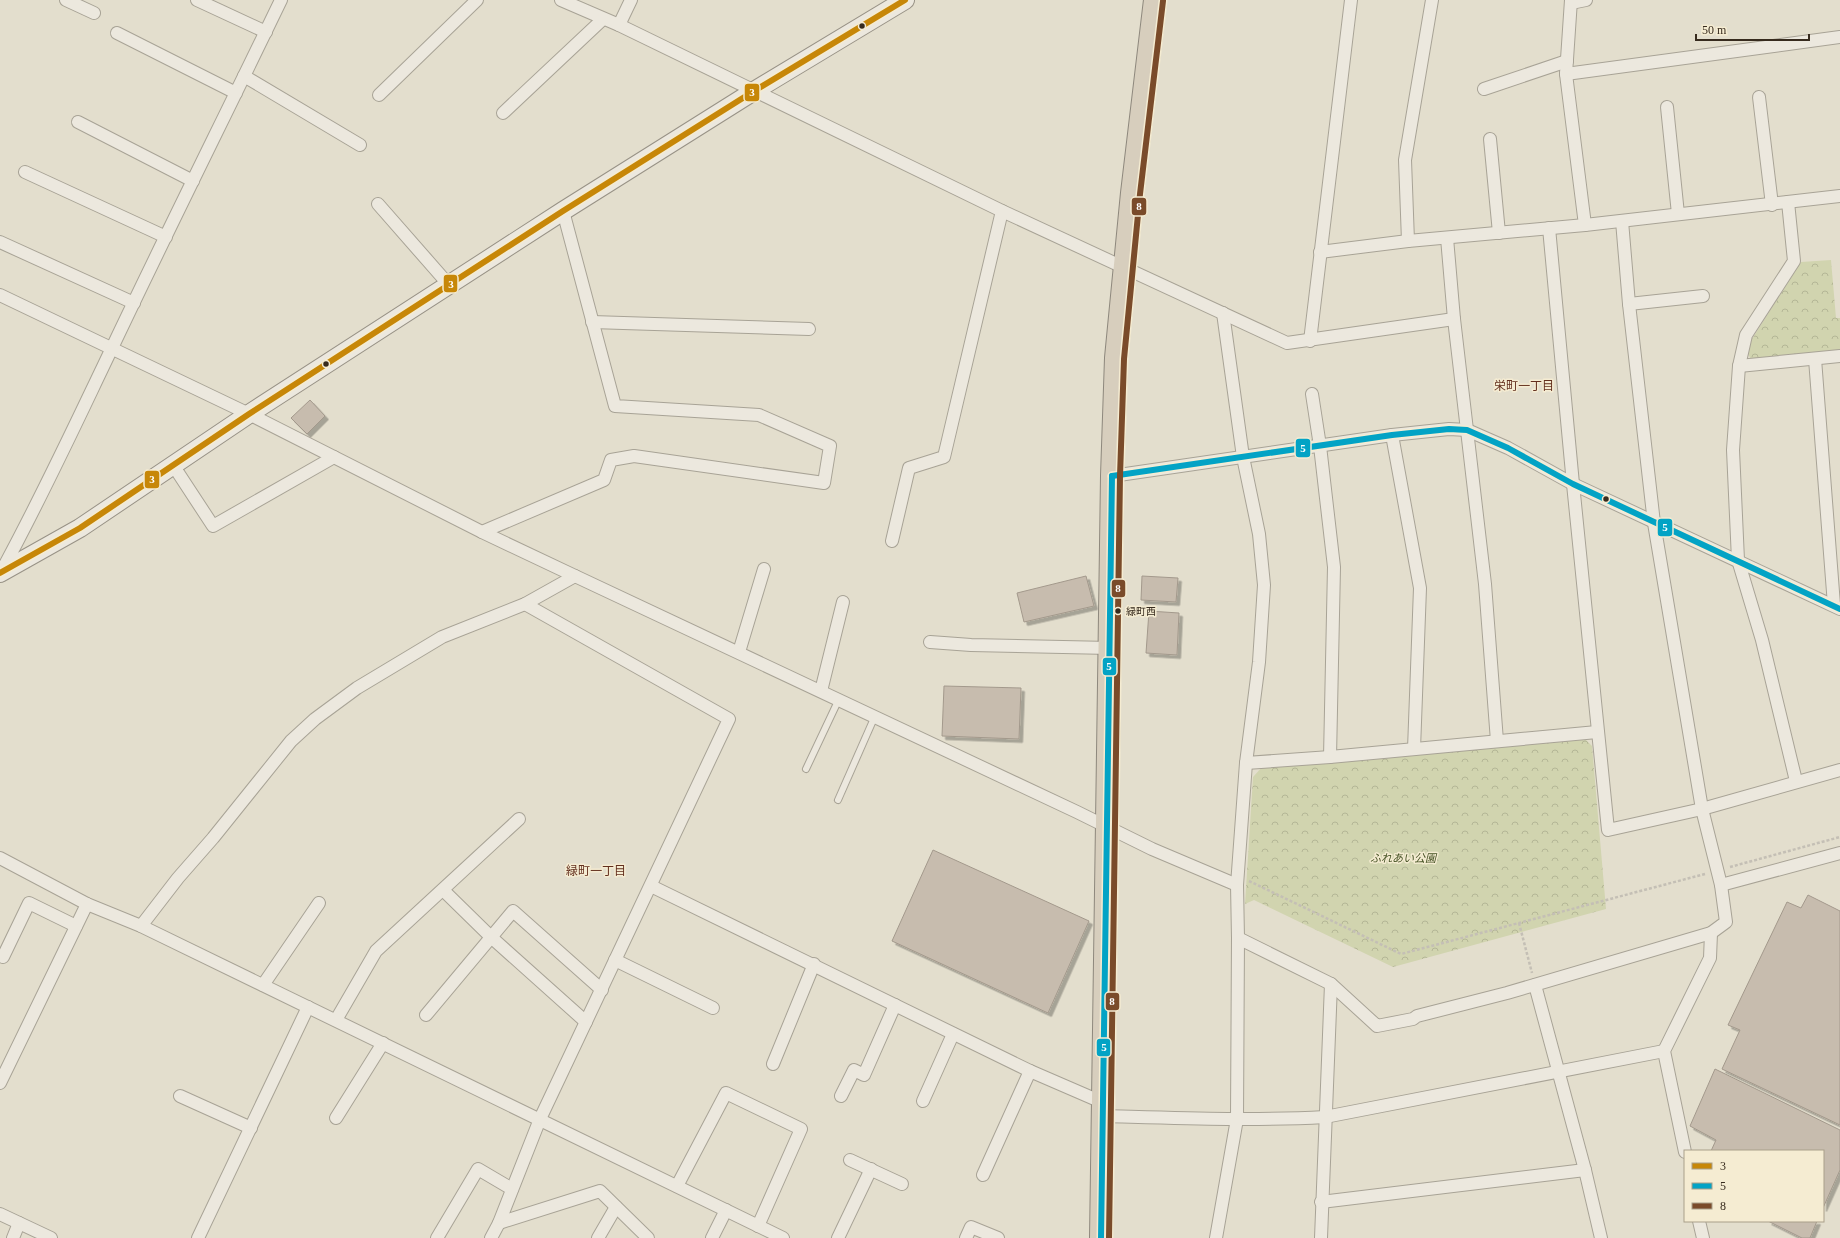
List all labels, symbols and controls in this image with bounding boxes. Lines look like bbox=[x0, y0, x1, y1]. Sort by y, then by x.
scale bar bbox=[1696, 16, 1809, 42]
unlabelled marker bbox=[857, 21, 867, 31]
text: 50 m bbox=[1702, 23, 1727, 37]
line badge: 3 bbox=[744, 83, 760, 102]
text: 3 bbox=[749, 86, 755, 98]
line badge: 8 bbox=[1131, 197, 1147, 216]
text: 8 bbox=[1136, 200, 1142, 212]
line badge: 3 bbox=[443, 274, 458, 293]
text: 3 bbox=[448, 278, 454, 290]
unlabelled marker bbox=[321, 359, 331, 369]
district label: 栄町一丁目 bbox=[1494, 379, 1554, 393]
line badge: 5 bbox=[1295, 438, 1311, 458]
text: 5 bbox=[1300, 442, 1306, 454]
line badge: 3 bbox=[144, 470, 160, 489]
text: 3 bbox=[149, 473, 155, 485]
unlabelled marker bbox=[1601, 494, 1611, 504]
line badge: 5 bbox=[1657, 518, 1673, 537]
text: 5 bbox=[1662, 521, 1668, 533]
line badge: 8 bbox=[1111, 579, 1126, 598]
text: 8 bbox=[1115, 582, 1121, 594]
marker: 緑町西 bbox=[1113, 606, 1123, 616]
place label: 緑町西 bbox=[1126, 606, 1156, 617]
line badge: 5 bbox=[1102, 657, 1117, 676]
text: 5 bbox=[1106, 660, 1112, 672]
park label: ふれあい公園 bbox=[1370, 852, 1438, 864]
district label: 緑町一丁目 bbox=[566, 864, 626, 878]
line badge: 8 bbox=[1105, 992, 1120, 1011]
text: 8 bbox=[1109, 995, 1115, 1007]
line badge: 5 bbox=[1096, 1038, 1111, 1057]
text: 5 bbox=[1101, 1041, 1107, 1053]
legend bbox=[1684, 1150, 1824, 1222]
text: 3 bbox=[1720, 1159, 1726, 1173]
text: 5 bbox=[1720, 1179, 1726, 1193]
text: 8 bbox=[1720, 1199, 1726, 1213]

